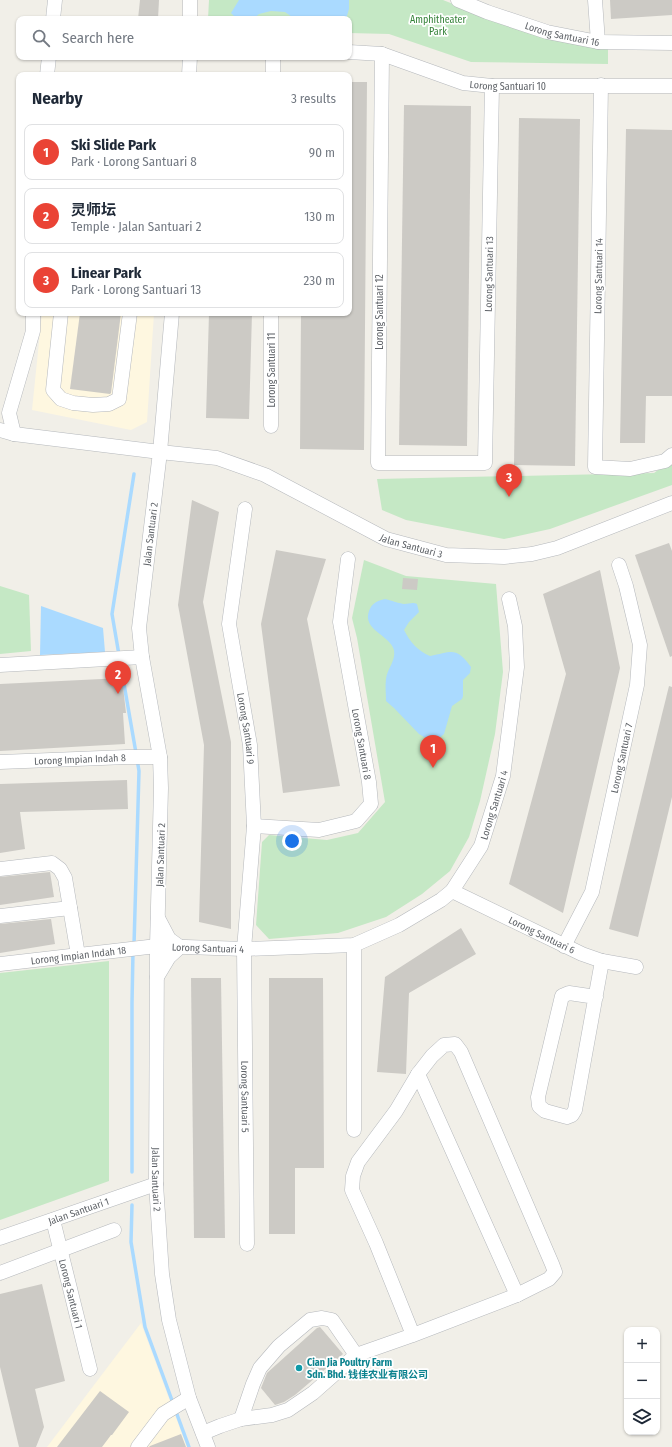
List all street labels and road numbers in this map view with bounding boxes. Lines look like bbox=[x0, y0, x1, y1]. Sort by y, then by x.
street label: Lorong Santuari 16 bbox=[523, 20, 600, 49]
street label: Lorong Santuari 10 bbox=[469, 79, 546, 93]
street label: Lorong Santuari 13 bbox=[483, 236, 496, 312]
street label: Lorong Santuari 14 bbox=[592, 238, 606, 314]
street label: Lorong Santuari 12 bbox=[374, 274, 386, 350]
street label: Lorong Santuari 11 bbox=[266, 333, 278, 407]
street label: Jalan Santuari 2 bbox=[141, 501, 161, 567]
street label: Jalan Santuari 3 bbox=[378, 532, 444, 561]
street label: Lorong Santuari 9 bbox=[234, 692, 256, 765]
street label: Lorong Santuari 8 bbox=[349, 708, 373, 781]
street label: Lorong Santuari 7 bbox=[609, 722, 636, 794]
street label: Lorong Impian Indah 8 bbox=[34, 752, 126, 768]
street label: Lorong Santuari 4 bbox=[478, 770, 511, 842]
street label: Jalan Santuari 2 bbox=[154, 822, 168, 887]
street label: Lorong Santuari 6 bbox=[506, 914, 577, 957]
street label: Lorong Santuari 4 bbox=[172, 942, 244, 956]
street label: Lorong Impian Indah 18 bbox=[30, 945, 127, 967]
street label: Lorong Santuari 5 bbox=[238, 1061, 251, 1133]
street label: Jalan Santuari 2 bbox=[149, 1147, 163, 1212]
street label: Jalan Santuari 1 bbox=[47, 1196, 111, 1228]
street label: Lorong Santuari 1 bbox=[56, 1258, 85, 1330]

